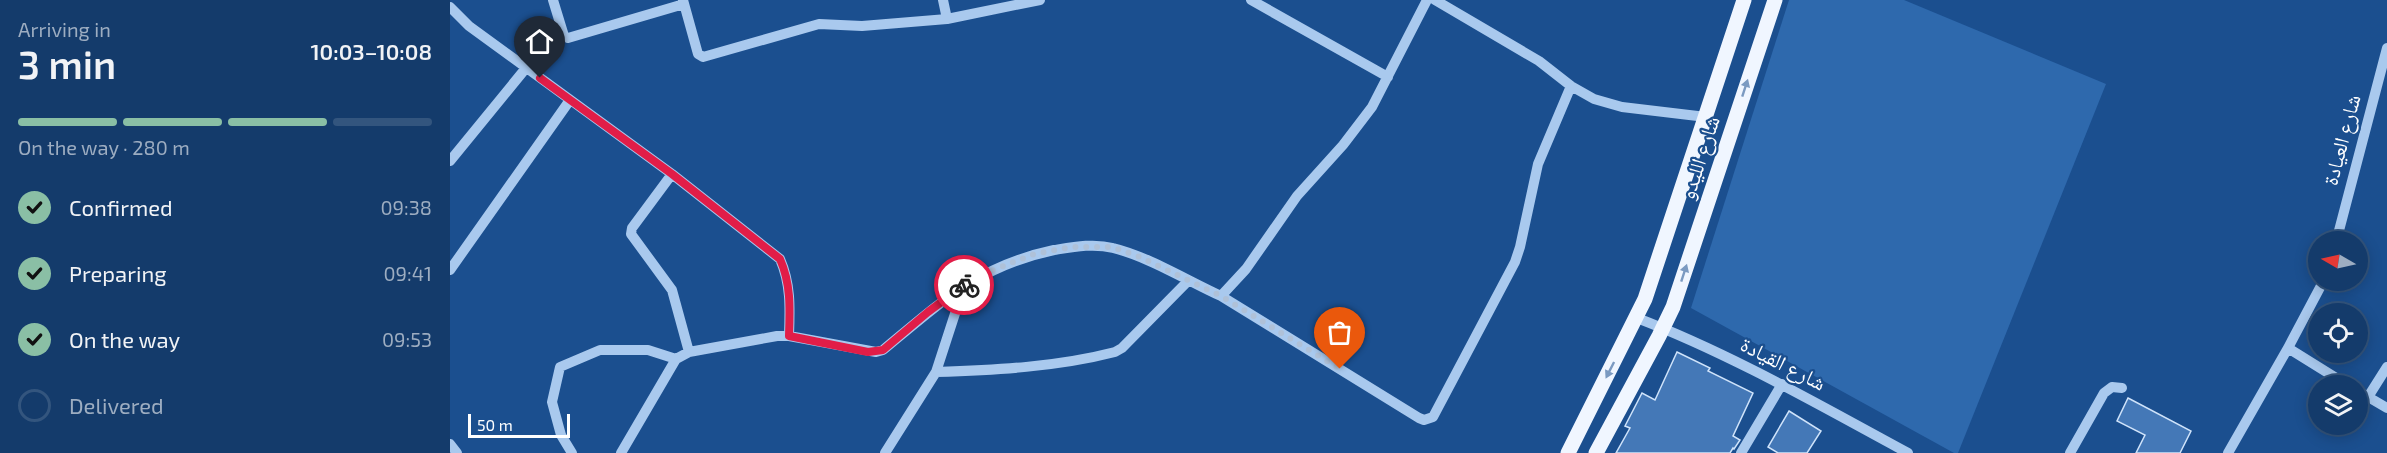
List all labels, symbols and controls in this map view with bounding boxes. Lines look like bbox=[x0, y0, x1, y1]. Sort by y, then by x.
pin bbox=[514, 16, 565, 78]
text: Arriving in bbox=[18, 17, 111, 41]
icon: home bbox=[523, 25, 556, 58]
text: 10:03–10:08 bbox=[310, 38, 432, 64]
text: 3 min bbox=[18, 40, 116, 87]
one-way arrow bbox=[1741, 79, 1750, 97]
street label: شارع العيادة bbox=[2316, 92, 2367, 188]
street label: شارع الليدو bbox=[1673, 113, 1726, 203]
text: On the way · 280 m bbox=[18, 135, 190, 159]
icon: check bbox=[18, 191, 51, 224]
text: Confirmed bbox=[69, 194, 173, 220]
text: 09:38 bbox=[381, 195, 432, 219]
north arrow bbox=[2308, 231, 2368, 291]
map controls bbox=[2308, 231, 2368, 435]
courier bbox=[934, 255, 994, 315]
icon: check bbox=[18, 257, 51, 290]
text: Preparing bbox=[69, 260, 167, 286]
text: 09:41 bbox=[384, 261, 432, 285]
one-way arrow bbox=[1679, 264, 1689, 282]
icon: bike bbox=[948, 269, 981, 302]
button: locate bbox=[2308, 303, 2368, 363]
pin bbox=[1314, 307, 1365, 369]
icon: bag bbox=[1323, 316, 1356, 349]
icon: check bbox=[18, 323, 51, 356]
text: On the way bbox=[69, 326, 180, 352]
text: 09:53 bbox=[382, 327, 432, 351]
street label: شارع القيادة bbox=[1736, 331, 1830, 397]
one-way arrow bbox=[1605, 362, 1615, 379]
button: layers bbox=[2308, 375, 2368, 435]
text: Delivered bbox=[69, 392, 164, 418]
scale bar bbox=[468, 411, 570, 438]
text: 50 m bbox=[477, 415, 513, 434]

